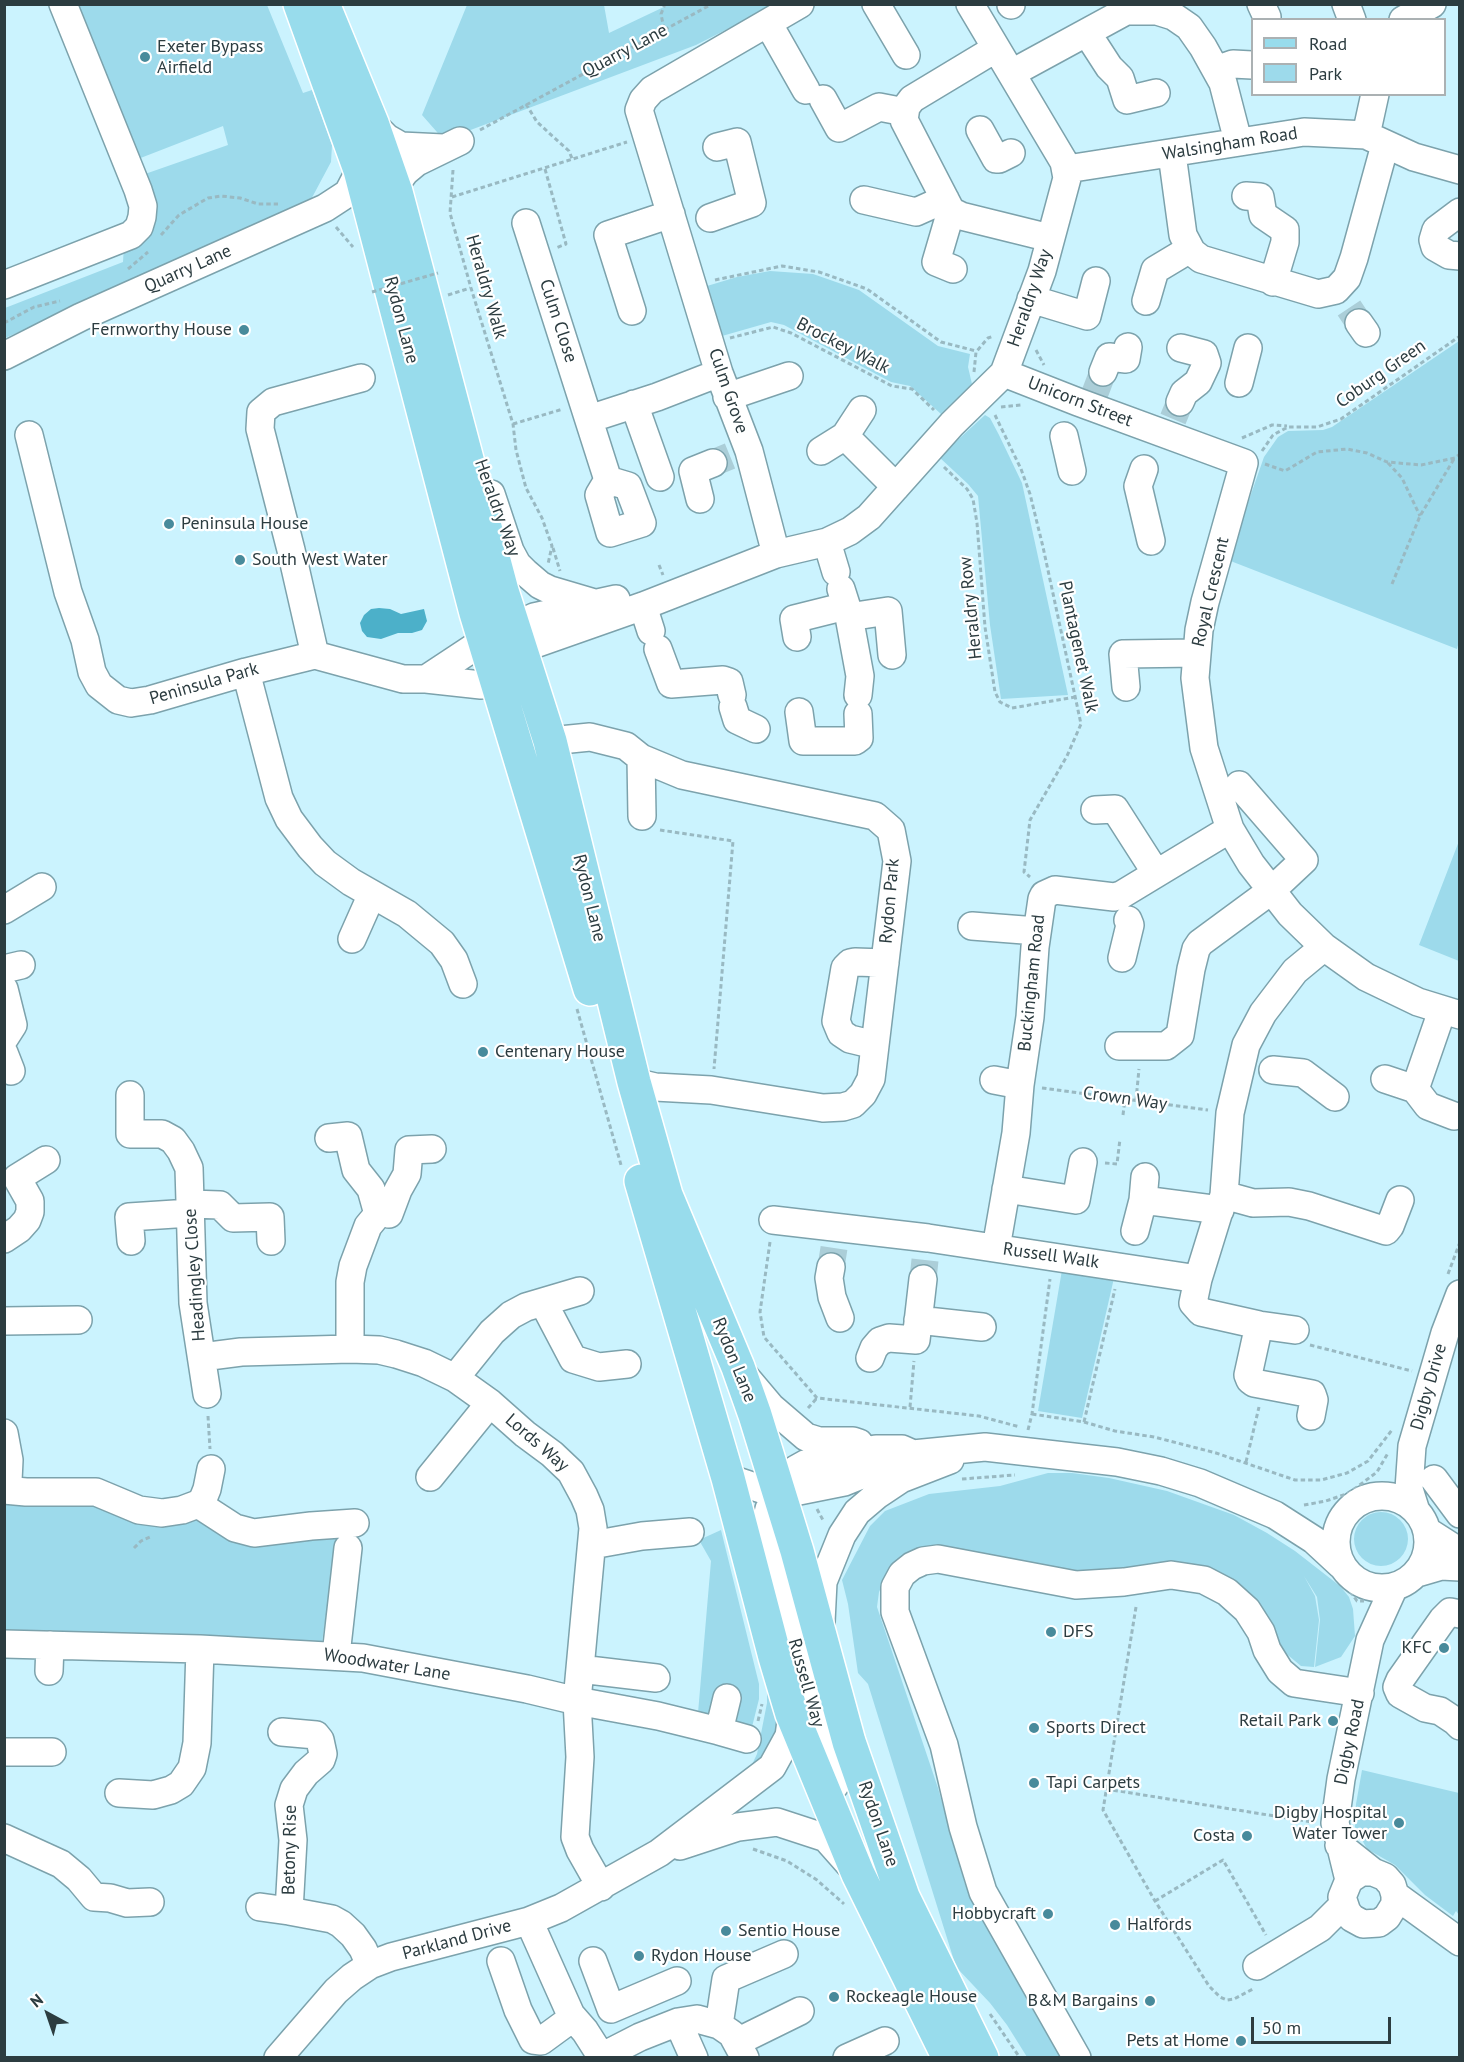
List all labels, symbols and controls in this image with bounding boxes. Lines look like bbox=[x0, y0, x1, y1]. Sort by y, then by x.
legend bbox=[1251, 18, 1446, 96]
street label: Quarry Lane bbox=[579, 20, 671, 82]
text: Road bbox=[1309, 32, 1347, 55]
place label: Exeter Bypass Airfield bbox=[157, 36, 263, 78]
marker: Exeter Bypass Airfield bbox=[138, 50, 152, 64]
text: Park bbox=[1309, 62, 1342, 85]
street label: Walsingham Road bbox=[1161, 123, 1299, 165]
street label: Heraldry Walk bbox=[461, 232, 511, 342]
street label: Quarry Lane bbox=[141, 240, 235, 298]
street label: Heraldry Way bbox=[1003, 246, 1057, 350]
street label: Rydon Lane bbox=[379, 274, 423, 366]
street label: Culm Close bbox=[534, 277, 582, 365]
street label: Brockey Walk bbox=[793, 313, 893, 379]
place label: Fernworthy House bbox=[91, 319, 232, 341]
marker: Fernworthy House bbox=[237, 323, 251, 337]
street label: Coburg Green bbox=[1332, 335, 1430, 413]
street label: Culm Grove bbox=[703, 346, 753, 436]
street label: Unicorn Street bbox=[1025, 372, 1135, 432]
street label: Heraldry Way bbox=[469, 456, 525, 560]
place label: Peninsula House bbox=[181, 513, 309, 535]
marker: Peninsula House bbox=[162, 517, 176, 531]
street label: Royal Crescent bbox=[1188, 535, 1234, 649]
place label: South West Water bbox=[252, 549, 388, 571]
marker: South West Water bbox=[233, 553, 247, 567]
street label: Heraldry Row bbox=[955, 556, 987, 660]
street label: Plantagenet Walk bbox=[1053, 579, 1103, 715]
street label: Peninsula Park bbox=[147, 658, 261, 710]
street label: Rydon Lane bbox=[568, 852, 610, 944]
street label: Rydon Park bbox=[876, 857, 904, 945]
street label: Buckingham Road bbox=[1014, 913, 1050, 1053]
place label: Centenary House bbox=[495, 1041, 625, 1063]
marker: Centenary House bbox=[476, 1045, 490, 1059]
street label: Crown Way bbox=[1081, 1082, 1169, 1116]
street label: Headingley Close bbox=[180, 1208, 210, 1342]
street label: Russell Walk bbox=[1002, 1239, 1100, 1273]
street label: Rydon Lane bbox=[707, 1315, 761, 1405]
street label: Digby Drive bbox=[1406, 1341, 1452, 1433]
street label: Lords Way bbox=[501, 1409, 573, 1477]
place label: DFS bbox=[1063, 1621, 1094, 1643]
marker: DFS bbox=[1044, 1625, 1058, 1639]
street label: Russell Way bbox=[783, 1636, 829, 1730]
place label: KFC bbox=[1401, 1637, 1432, 1659]
marker: KFC bbox=[1437, 1641, 1451, 1655]
street label: Woodwater Lane bbox=[322, 1644, 452, 1686]
street label: Digby Road bbox=[1330, 1697, 1370, 1787]
place label: Retail Park bbox=[1239, 1710, 1321, 1732]
marker: Retail Park bbox=[1326, 1714, 1340, 1728]
place label: Sports Direct bbox=[1046, 1717, 1146, 1739]
marker: Sports Direct bbox=[1027, 1721, 1041, 1735]
place label: Tapi Carpets bbox=[1046, 1772, 1140, 1794]
marker: Tapi Carpets bbox=[1027, 1776, 1041, 1790]
street label: Rydon Lane bbox=[853, 1778, 903, 1870]
place label: Digby Hospital Water Tower bbox=[1274, 1802, 1387, 1844]
street label: Betony Rise bbox=[278, 1805, 302, 1895]
marker: Digby Hospital Water Tower bbox=[1392, 1816, 1406, 1830]
place label: Costa bbox=[1193, 1825, 1235, 1847]
marker: Costa bbox=[1240, 1829, 1254, 1843]
place label: Hobbycraft bbox=[952, 1903, 1036, 1925]
marker: Hobbycraft bbox=[1041, 1907, 1055, 1921]
place label: Halfords bbox=[1127, 1914, 1192, 1936]
street label: Parkland Drive bbox=[400, 1915, 514, 1965]
marker: Halfords bbox=[1108, 1918, 1122, 1932]
place label: Sentio House bbox=[738, 1920, 840, 1942]
marker: Sentio House bbox=[719, 1924, 733, 1938]
place label: Rydon House bbox=[651, 1945, 752, 1967]
marker: Rydon House bbox=[632, 1949, 646, 1963]
north arrow bbox=[18, 1984, 78, 2044]
place label: Rockeagle House bbox=[846, 1986, 977, 2008]
text: N bbox=[26, 1989, 47, 2011]
marker: Rockeagle House bbox=[827, 1990, 841, 2004]
place label: B&M Bargains bbox=[1027, 1990, 1138, 2012]
marker: B&M Bargains bbox=[1143, 1994, 1157, 2008]
scale bar bbox=[1254, 2005, 1394, 2043]
text: 50 m bbox=[1262, 2016, 1301, 2039]
place label: Pets at Home bbox=[1127, 2030, 1229, 2052]
marker: Pets at Home bbox=[1234, 2034, 1248, 2048]

